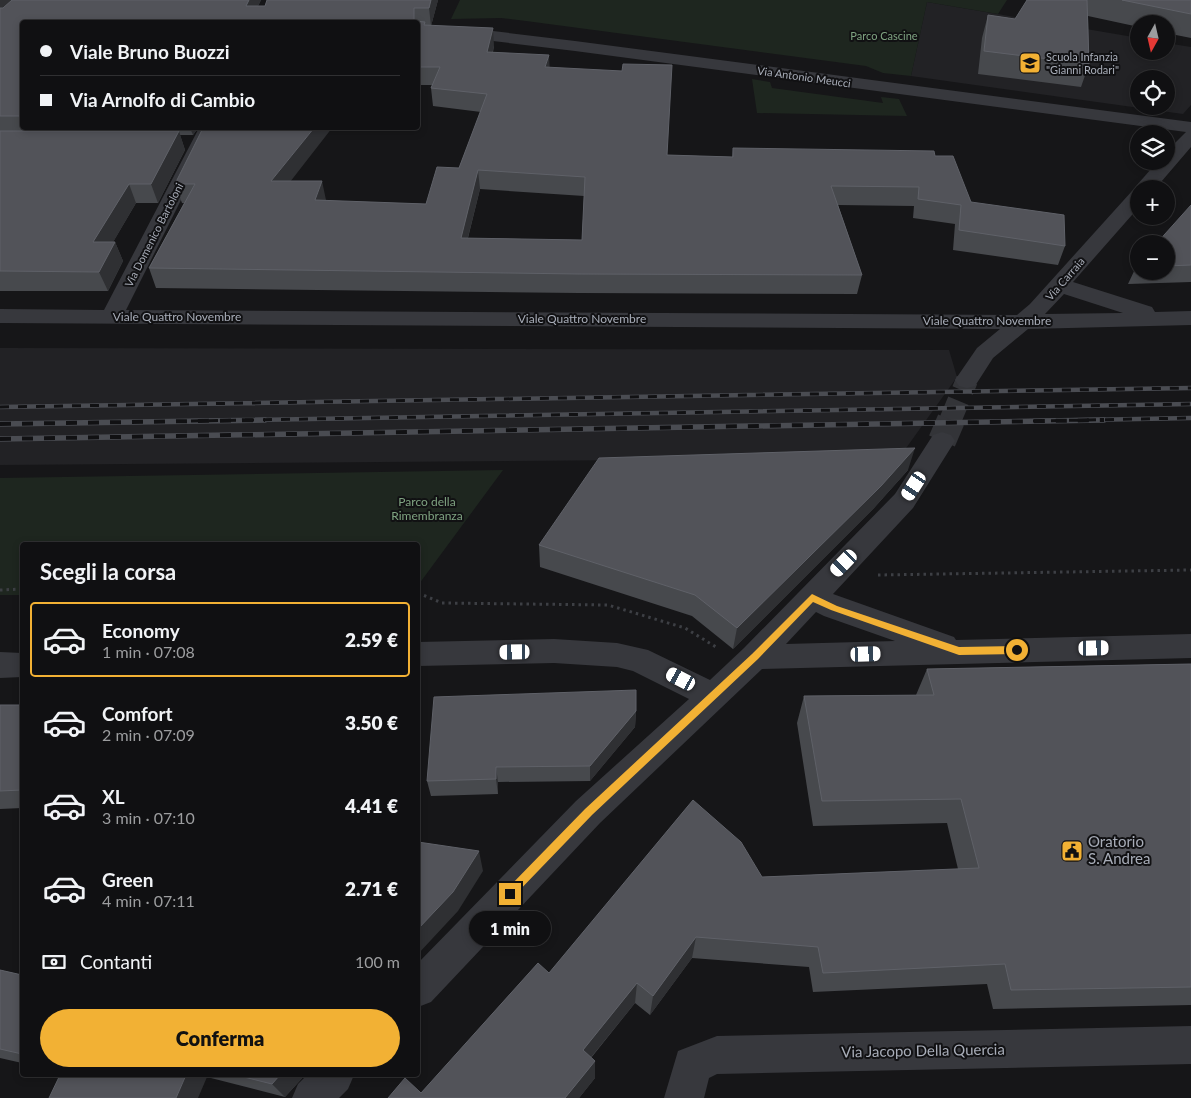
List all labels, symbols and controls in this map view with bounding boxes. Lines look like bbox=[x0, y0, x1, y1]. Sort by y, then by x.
north arrow bbox=[1130, 15, 1175, 60]
map controls bbox=[1130, 15, 1175, 280]
park label: Parco Cascine bbox=[850, 29, 918, 42]
text: Viale Bruno Buozzi bbox=[70, 40, 230, 63]
place label: Scuola Infanzia "Gianni Rodari" bbox=[1046, 50, 1119, 76]
school or university icon: Scuola Infanzia "Gianni Rodari" bbox=[1018, 51, 1042, 75]
street label: Via Antonio Meucci bbox=[756, 63, 852, 90]
button: locate bbox=[1130, 70, 1175, 115]
text: Via Arnolfo di Cambio bbox=[70, 88, 255, 111]
button: layers bbox=[1130, 125, 1175, 170]
street label: Via Domenico Bartoloni bbox=[122, 180, 186, 289]
button: + bbox=[1130, 180, 1175, 225]
button: − bbox=[1130, 235, 1175, 280]
street label: Via Carraia bbox=[1042, 255, 1087, 303]
street label: Viale Quattro Novembre bbox=[113, 309, 241, 324]
street label: Viale Quattro Novembre bbox=[518, 311, 646, 326]
street label: Viale Quattro Novembre bbox=[923, 313, 1051, 328]
car bbox=[899, 469, 928, 503]
park label: Parco della Rimembranza bbox=[391, 494, 463, 523]
car bbox=[828, 547, 859, 579]
text: Scegli la corsa bbox=[40, 558, 176, 585]
icon: car bbox=[42, 617, 87, 662]
text: Economy bbox=[102, 619, 180, 642]
text: 2.59 € bbox=[345, 628, 398, 651]
route start bbox=[1006, 639, 1028, 661]
car bbox=[1078, 640, 1109, 656]
text: 1 min · 07:08 bbox=[102, 642, 195, 661]
car bbox=[499, 644, 530, 660]
car bbox=[850, 646, 881, 662]
car bbox=[664, 665, 697, 693]
icon: car bbox=[42, 700, 87, 745]
text: Comfort bbox=[102, 702, 173, 725]
text: 3.50 € bbox=[345, 711, 398, 734]
text: 2 min · 07:09 bbox=[102, 725, 195, 744]
icon: car bbox=[42, 783, 87, 828]
text: XL bbox=[102, 785, 125, 808]
text: 4.41 € bbox=[345, 794, 398, 817]
text: 3 min · 07:10 bbox=[102, 808, 195, 827]
place label: Oratorio S. Andrea bbox=[1088, 832, 1150, 867]
public building icon: Oratorio S. Andrea bbox=[1060, 839, 1084, 863]
icon: car bbox=[42, 866, 87, 911]
text: Green bbox=[102, 868, 153, 891]
text: 2.71 € bbox=[345, 877, 398, 900]
route end bbox=[499, 883, 521, 905]
text: 4 min · 07:11 bbox=[102, 891, 195, 910]
callout: 1 min bbox=[469, 912, 551, 946]
text: 1 min bbox=[490, 919, 530, 938]
icon: cash bbox=[40, 948, 68, 976]
text: Contanti bbox=[80, 950, 152, 973]
text: 100 m bbox=[355, 952, 400, 971]
button: Conferma bbox=[40, 1009, 400, 1067]
street label: Via Jacopo Della Quercia bbox=[841, 1040, 1005, 1060]

